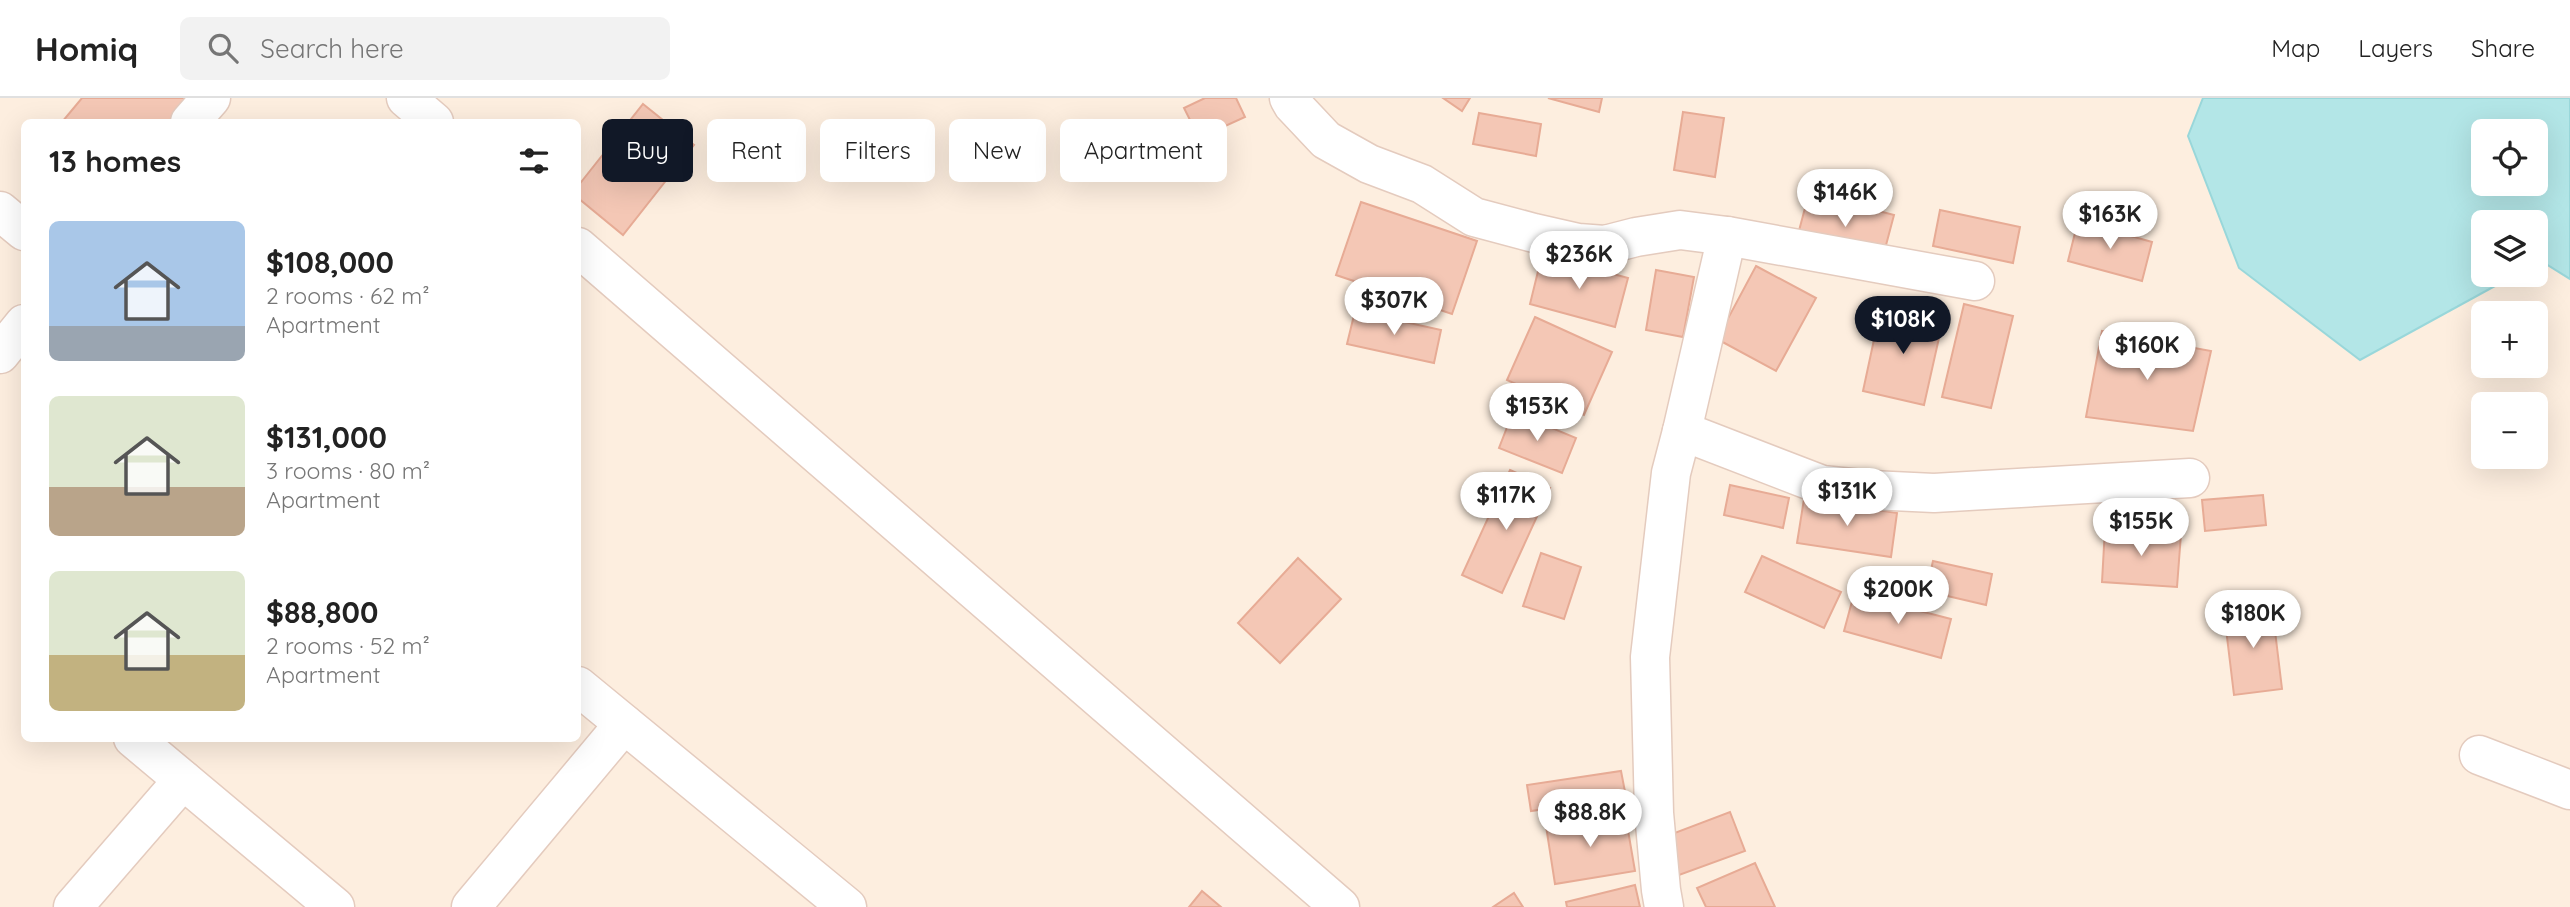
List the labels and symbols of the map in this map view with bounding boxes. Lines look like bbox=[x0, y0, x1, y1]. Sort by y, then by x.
pin: $146K bbox=[1796, 170, 1894, 229]
pin: $163K bbox=[2061, 192, 2159, 251]
pin: $236K bbox=[1530, 232, 1628, 291]
pin: $307K bbox=[1345, 278, 1443, 337]
pin: $108K bbox=[1854, 296, 1952, 356]
pin: $160K bbox=[2098, 322, 2196, 382]
pin: $153K bbox=[1488, 384, 1586, 443]
pin: $131K bbox=[1798, 468, 1896, 528]
pin: $117K bbox=[1457, 472, 1555, 532]
pin: $155K bbox=[2092, 498, 2190, 558]
pin: $200K bbox=[1849, 566, 1947, 626]
pin: $180K bbox=[2204, 590, 2302, 650]
pin: $88.8K bbox=[1533, 790, 1647, 849]

